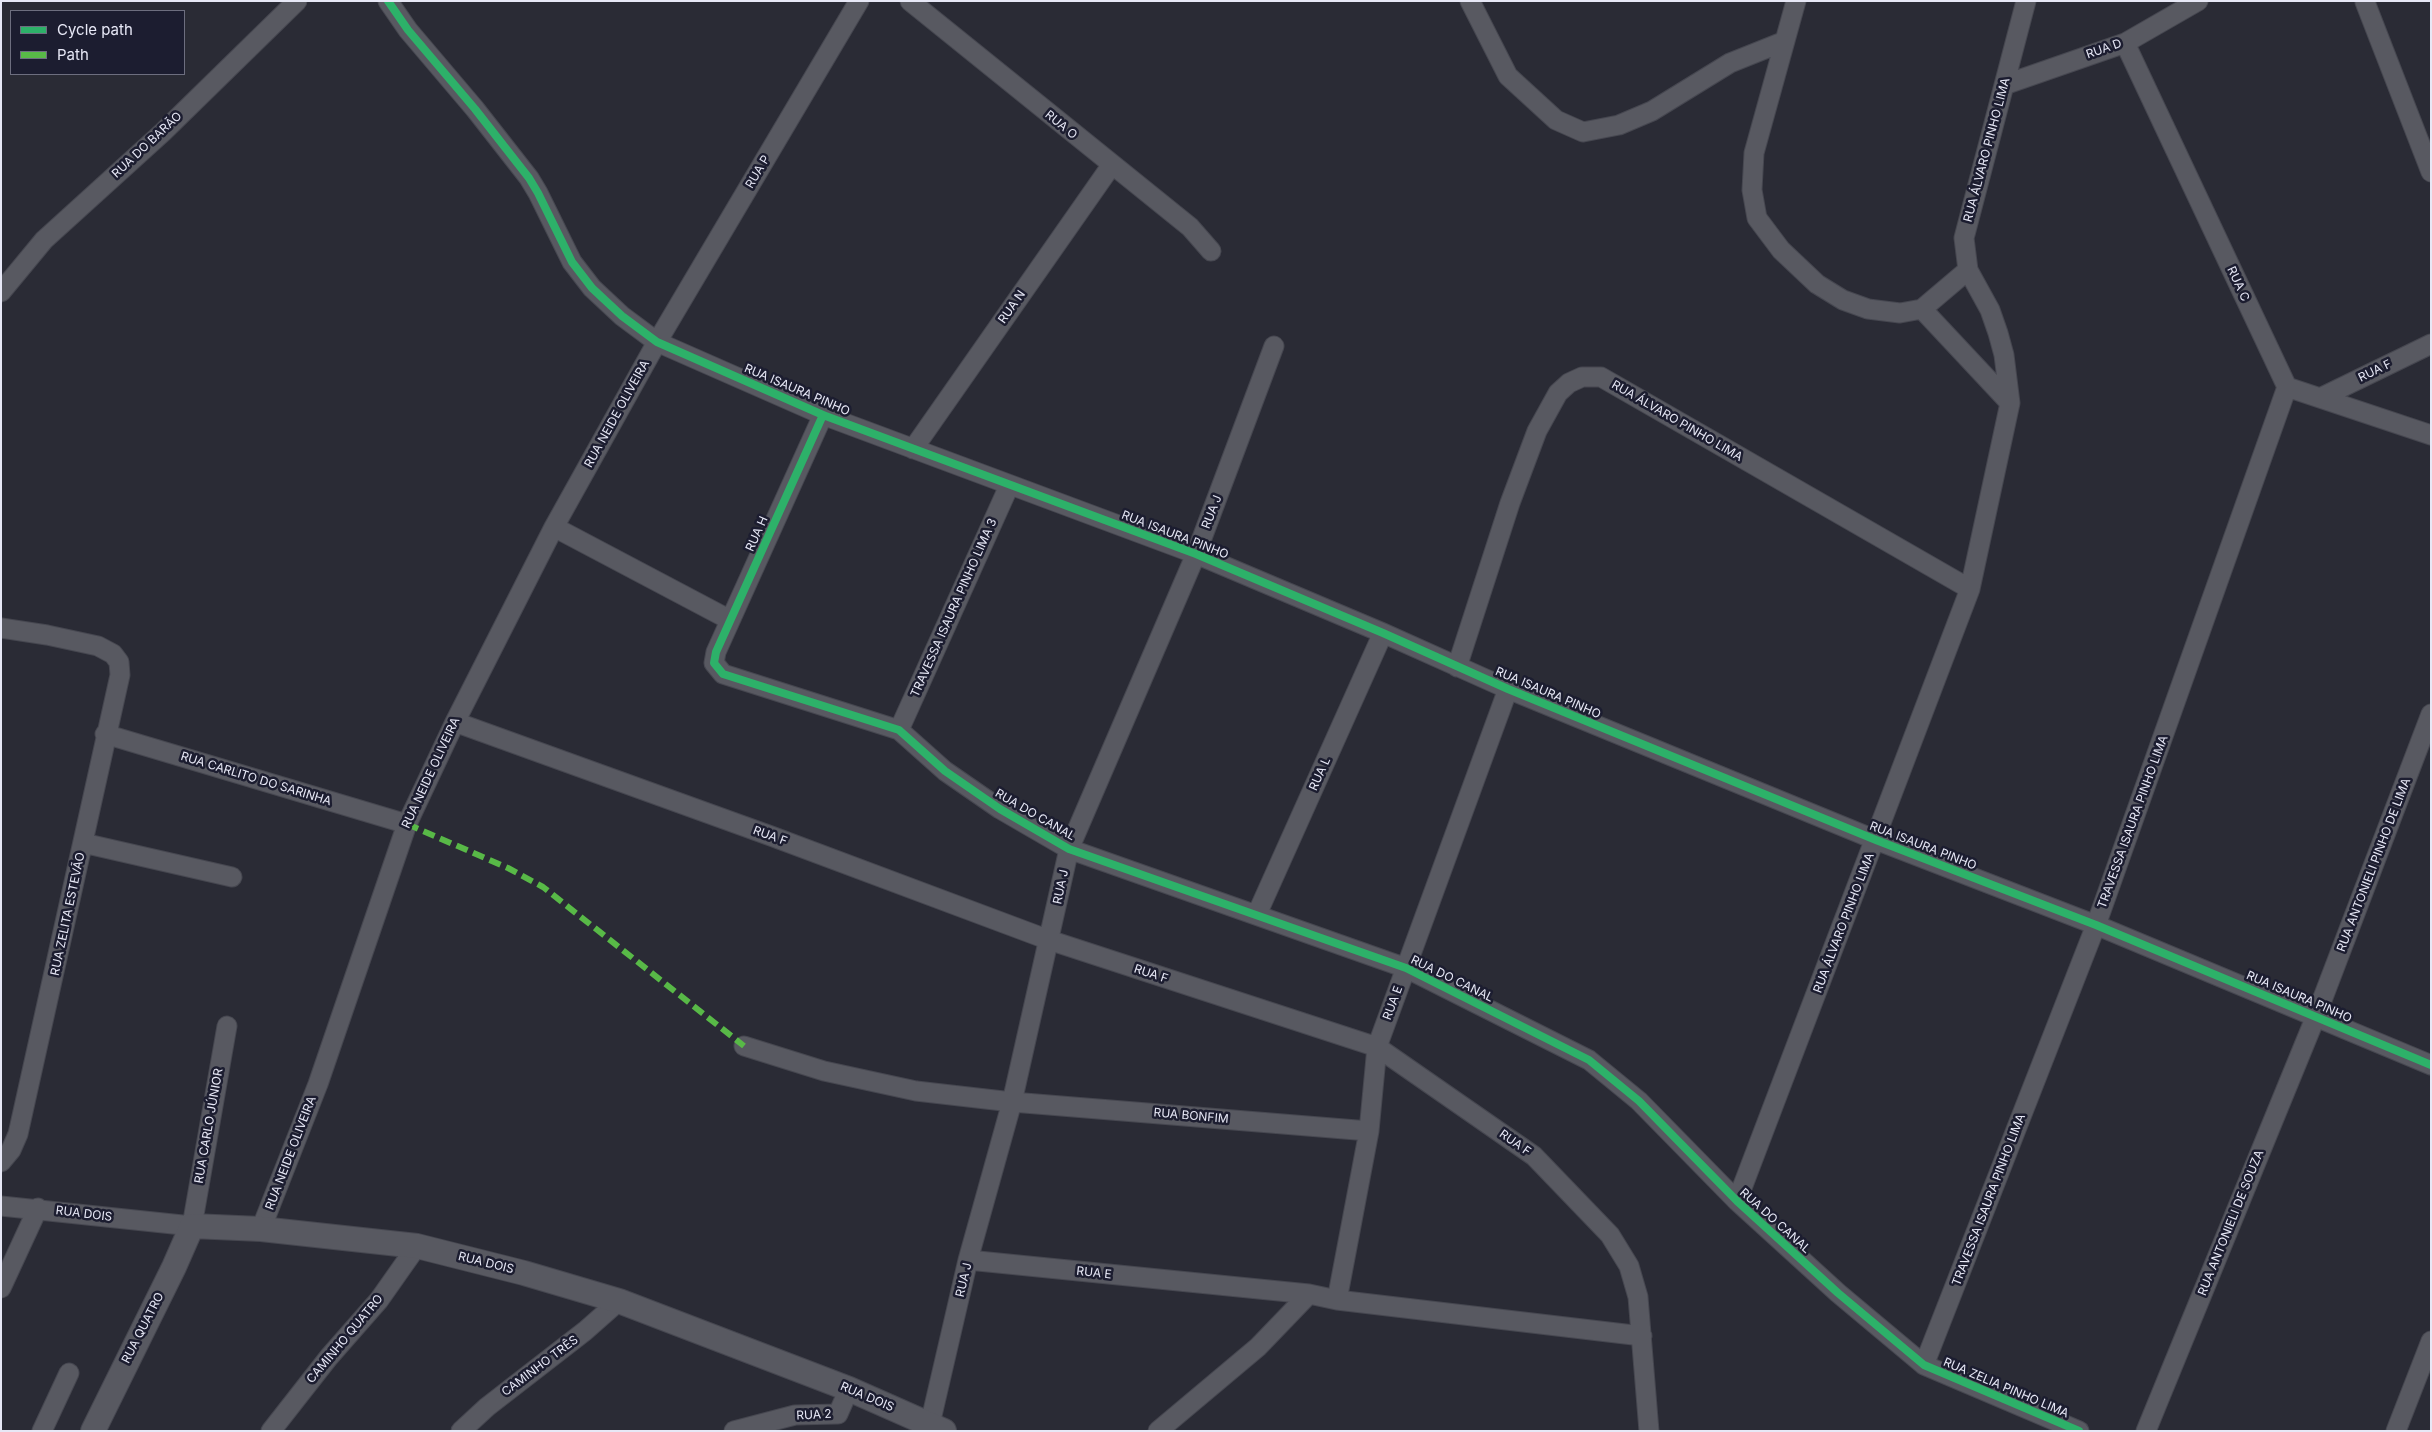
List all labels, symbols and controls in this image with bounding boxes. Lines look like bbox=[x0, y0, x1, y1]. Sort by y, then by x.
legend bbox=[10, 10, 185, 75]
text: Cycle path bbox=[57, 20, 133, 39]
street label: RUA D bbox=[2084, 36, 2124, 62]
text: Path bbox=[57, 45, 89, 64]
street label: RUA ÁLVARO PINHO LIMA bbox=[1961, 76, 2013, 224]
street label: RUA O bbox=[1042, 108, 1080, 142]
street label: RUA DO BARÃO bbox=[109, 109, 185, 181]
street label: RUA P bbox=[743, 153, 773, 191]
street label: RUA C bbox=[2224, 264, 2252, 304]
street label: RUA N bbox=[995, 288, 1029, 326]
street label: RUA F bbox=[2356, 357, 2394, 385]
street label: RUA NEIDE OLIVEIRA bbox=[581, 358, 653, 470]
street label: RUA ISAURA PINHO bbox=[742, 361, 852, 419]
street label: RUA ÁLVARO PINHO LIMA bbox=[1609, 378, 1745, 464]
street label: RUA J bbox=[1199, 493, 1225, 531]
street label: RUA ISAURA PINHO bbox=[1120, 508, 1230, 562]
street label: RUA H bbox=[743, 514, 771, 554]
street label: TRAVESSA ISAURA PINHO LIMA 3 bbox=[908, 516, 1000, 700]
street label: RUA ISAURA PINHO bbox=[1493, 664, 1603, 722]
street label: RUA NEIDE OLIVEIRA bbox=[399, 715, 463, 831]
street label: TRAVESSA ISAURA PINHO LIMA bbox=[2095, 733, 2171, 911]
street label: RUA CARLITO DO SARINHA bbox=[179, 749, 333, 809]
street label: RUA L bbox=[1306, 755, 1334, 793]
street label: RUA ANTONIELI PINHO DE LIMA bbox=[2334, 776, 2414, 954]
street label: RUA DO CANAL bbox=[992, 786, 1078, 844]
street label: RUA ISAURA PINHO bbox=[1868, 819, 1978, 873]
street label: RUA F bbox=[751, 823, 789, 849]
street label: RUA ZELITA ESTEVÃO bbox=[48, 851, 88, 977]
street label: RUA ÁLVARO PINHO LIMA bbox=[1811, 851, 1877, 995]
street label: RUA J bbox=[1050, 868, 1072, 906]
street label: RUA DO CANAL bbox=[1408, 953, 1496, 1005]
street label: RUA F bbox=[1132, 962, 1170, 986]
street label: RUA ISAURA PINHO bbox=[2244, 968, 2354, 1026]
street label: RUA E bbox=[1380, 984, 1406, 1022]
street label: RUA CARLO JÚNIOR bbox=[192, 1067, 226, 1185]
street label: RUA NEIDE OLIVEIRA bbox=[263, 1094, 319, 1212]
street label: RUA BONFIM bbox=[1153, 1106, 1229, 1126]
street label: TRAVESSA ISAURA PINHO LIMA bbox=[1949, 1112, 2029, 1288]
street label: RUA F bbox=[1496, 1127, 1534, 1159]
street label: RUA ANTONIELI DE SOUZA bbox=[2195, 1148, 2267, 1298]
street label: RUA DO CANAL bbox=[1737, 1185, 1813, 1257]
street label: RUA DOIS bbox=[55, 1203, 113, 1225]
street label: RUA DOIS bbox=[457, 1249, 515, 1277]
street label: RUA J bbox=[953, 1261, 975, 1299]
street label: RUA E bbox=[1076, 1264, 1112, 1282]
street label: RUA QUATRO bbox=[119, 1290, 167, 1366]
street label: CAMINHO QUATRO bbox=[304, 1292, 386, 1386]
street label: CAMINHO TRÊS bbox=[499, 1333, 581, 1399]
street label: RUA ZELIA PINHO LIMA bbox=[1941, 1355, 2071, 1421]
street label: RUA DOIS bbox=[838, 1379, 896, 1415]
street label: RUA 2 bbox=[796, 1407, 832, 1423]

